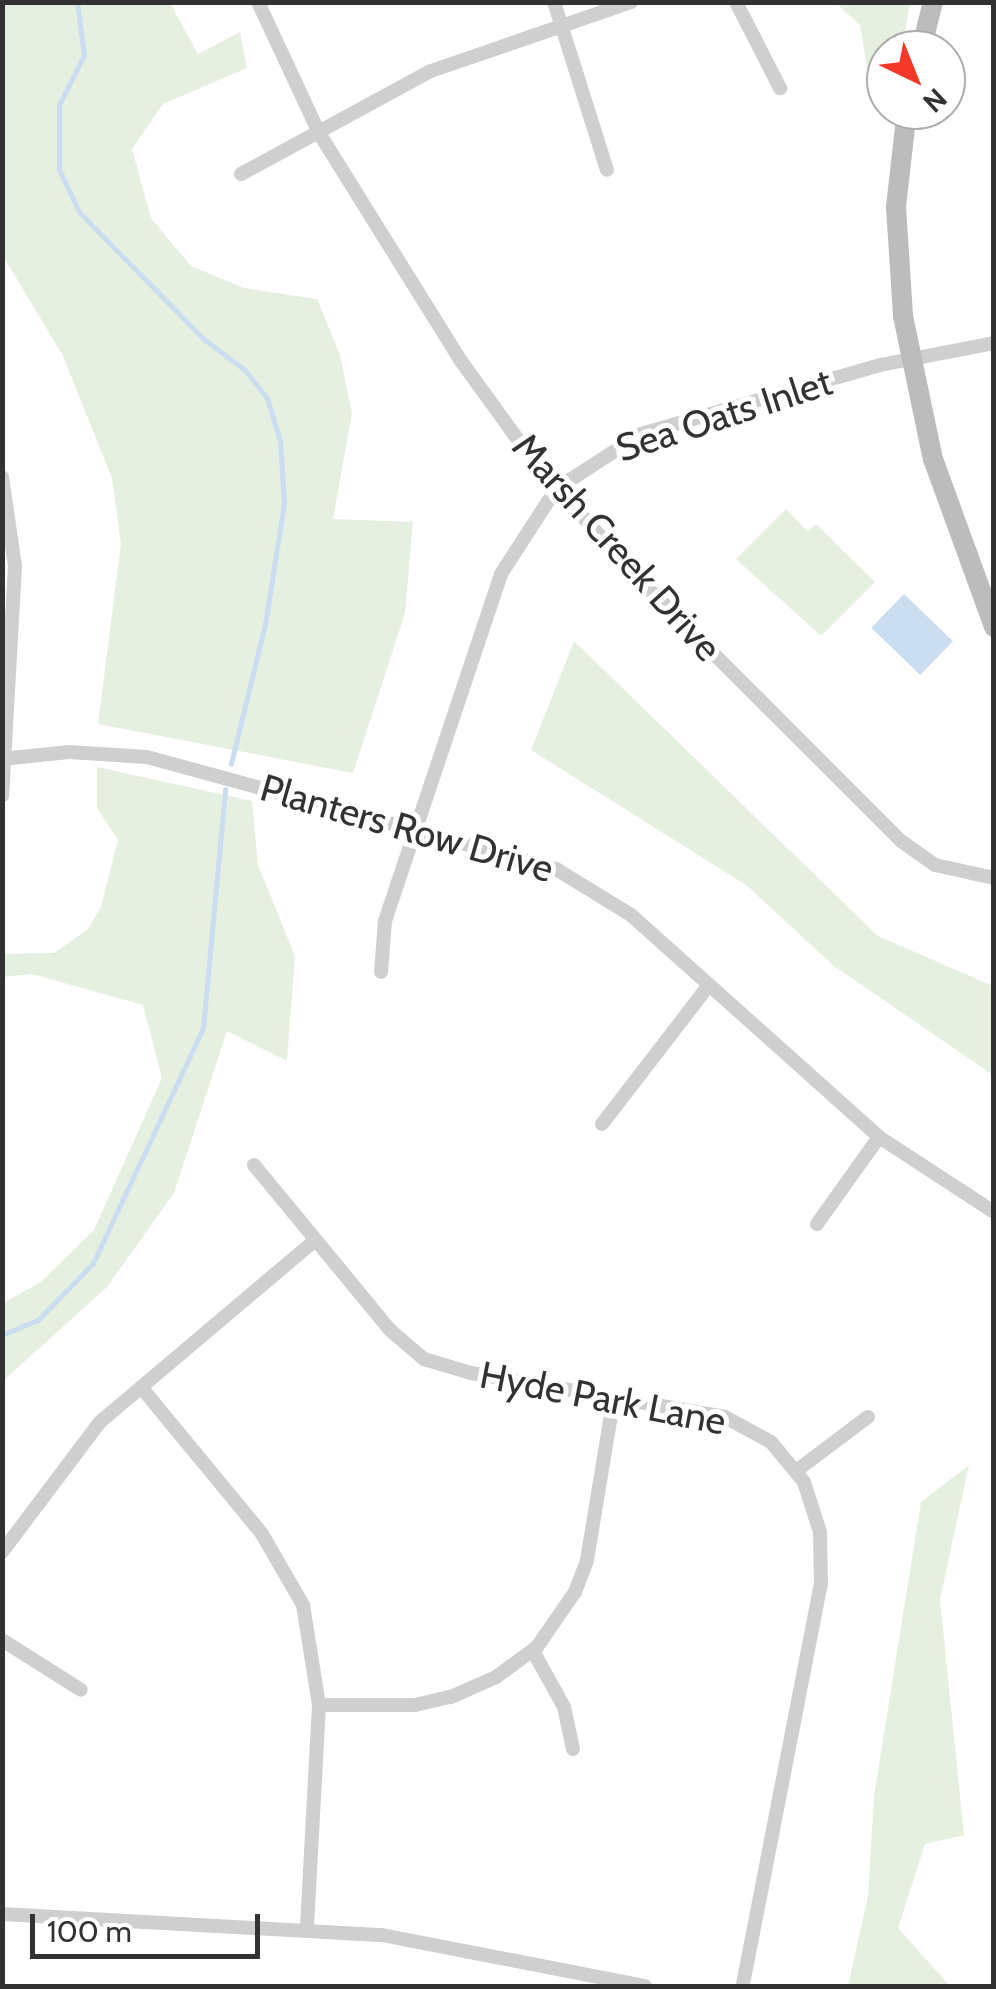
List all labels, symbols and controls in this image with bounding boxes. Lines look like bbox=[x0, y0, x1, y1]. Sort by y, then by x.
north arrow bbox=[866, 30, 966, 130]
text: N bbox=[916, 81, 954, 120]
street label: Sea Oats Inlet bbox=[610, 359, 838, 471]
street label: Marsh Creek Drive bbox=[503, 424, 731, 670]
street label: Planters Row Drive bbox=[255, 764, 559, 892]
street label: Hyde Park Lane bbox=[476, 1352, 730, 1444]
scale bar bbox=[35, 1894, 265, 1956]
text: 100 m bbox=[47, 1913, 132, 1950]

